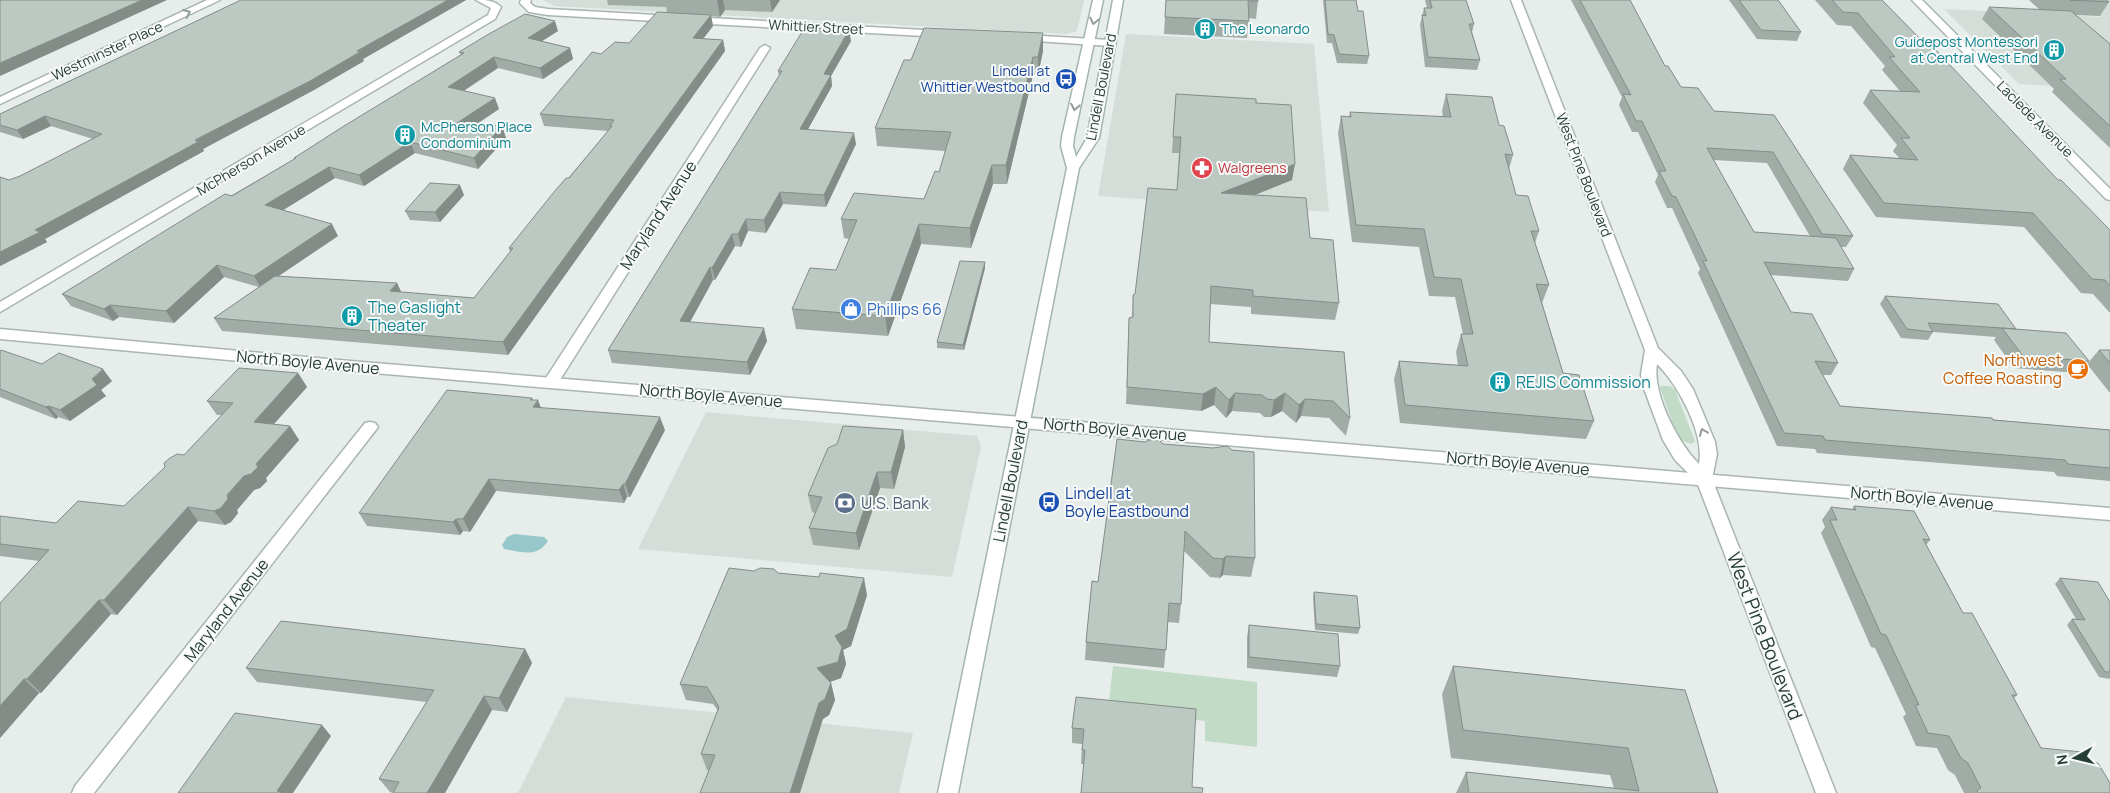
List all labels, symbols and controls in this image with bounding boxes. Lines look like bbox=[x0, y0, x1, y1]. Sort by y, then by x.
one-way arrow bbox=[181, 10, 190, 20]
street label: Whittier Street bbox=[768, 15, 865, 39]
street label: Westminster Place bbox=[48, 16, 166, 85]
one-way arrow bbox=[1089, 17, 1100, 25]
building icon: The Leonardo bbox=[1193, 17, 1217, 41]
place label: The Leonardo bbox=[1221, 19, 1310, 38]
street label: Lindell Boulevard bbox=[1081, 32, 1120, 142]
place label: Guidepost Montessori at Central West End bbox=[1895, 32, 2038, 67]
building icon: Guidepost Montessori at Central West End bbox=[2042, 38, 2066, 62]
place label: Lindell at Whittier Westbound bbox=[921, 61, 1050, 96]
bus stop icon: Lindell at Whittier Westbound bbox=[1054, 67, 1078, 91]
street label: Laclede Avenue bbox=[1993, 76, 2078, 161]
one-way arrow bbox=[1070, 102, 1080, 111]
street label: West Pine Boulevard bbox=[1552, 110, 1617, 239]
place label: McPherson Place Condominium bbox=[421, 117, 532, 152]
street label: McPherson Avenue bbox=[193, 120, 309, 200]
building icon: McPherson Place Condominium bbox=[393, 123, 417, 147]
street label: Maryland Avenue bbox=[614, 156, 702, 274]
pharmacy icon: Walgreens bbox=[1190, 156, 1214, 180]
place label: Walgreens bbox=[1218, 158, 1287, 177]
place label: The Gaslight Theater bbox=[368, 296, 461, 336]
shop icon: Phillips 66 bbox=[839, 297, 863, 321]
place label: Phillips 66 bbox=[867, 298, 942, 320]
building icon: The Gaslight Theater bbox=[340, 304, 364, 328]
street label: North Boyle Avenue bbox=[235, 345, 381, 379]
place label: Northwest Coffee Roasting bbox=[1943, 349, 2062, 389]
cafe icon: Northwest Coffee Roasting bbox=[2066, 357, 2090, 381]
building icon: REJIS Commission bbox=[1488, 370, 1512, 394]
place label: REJIS Commission bbox=[1516, 371, 1651, 393]
street label: North Boyle Avenue bbox=[638, 378, 784, 412]
street label: North Boyle Avenue bbox=[1042, 412, 1188, 446]
street label: Lindell Boulevard bbox=[987, 418, 1033, 544]
one-way arrow bbox=[1699, 428, 1709, 437]
street label: North Boyle Avenue bbox=[1445, 446, 1591, 480]
street label: North Boyle Avenue bbox=[1849, 481, 1995, 515]
place label: Lindell at Boyle Eastbound bbox=[1065, 482, 1189, 522]
bus stop icon: Lindell at Boyle Eastbound bbox=[1037, 490, 1061, 514]
bank icon: U.S. Bank bbox=[833, 491, 857, 515]
place label: U.S. Bank bbox=[861, 492, 930, 514]
street label: West Pine Boulevard bbox=[1721, 548, 1809, 724]
street label: Maryland Avenue bbox=[179, 554, 273, 666]
north arrow bbox=[2050, 733, 2100, 783]
text: N bbox=[2052, 754, 2072, 766]

